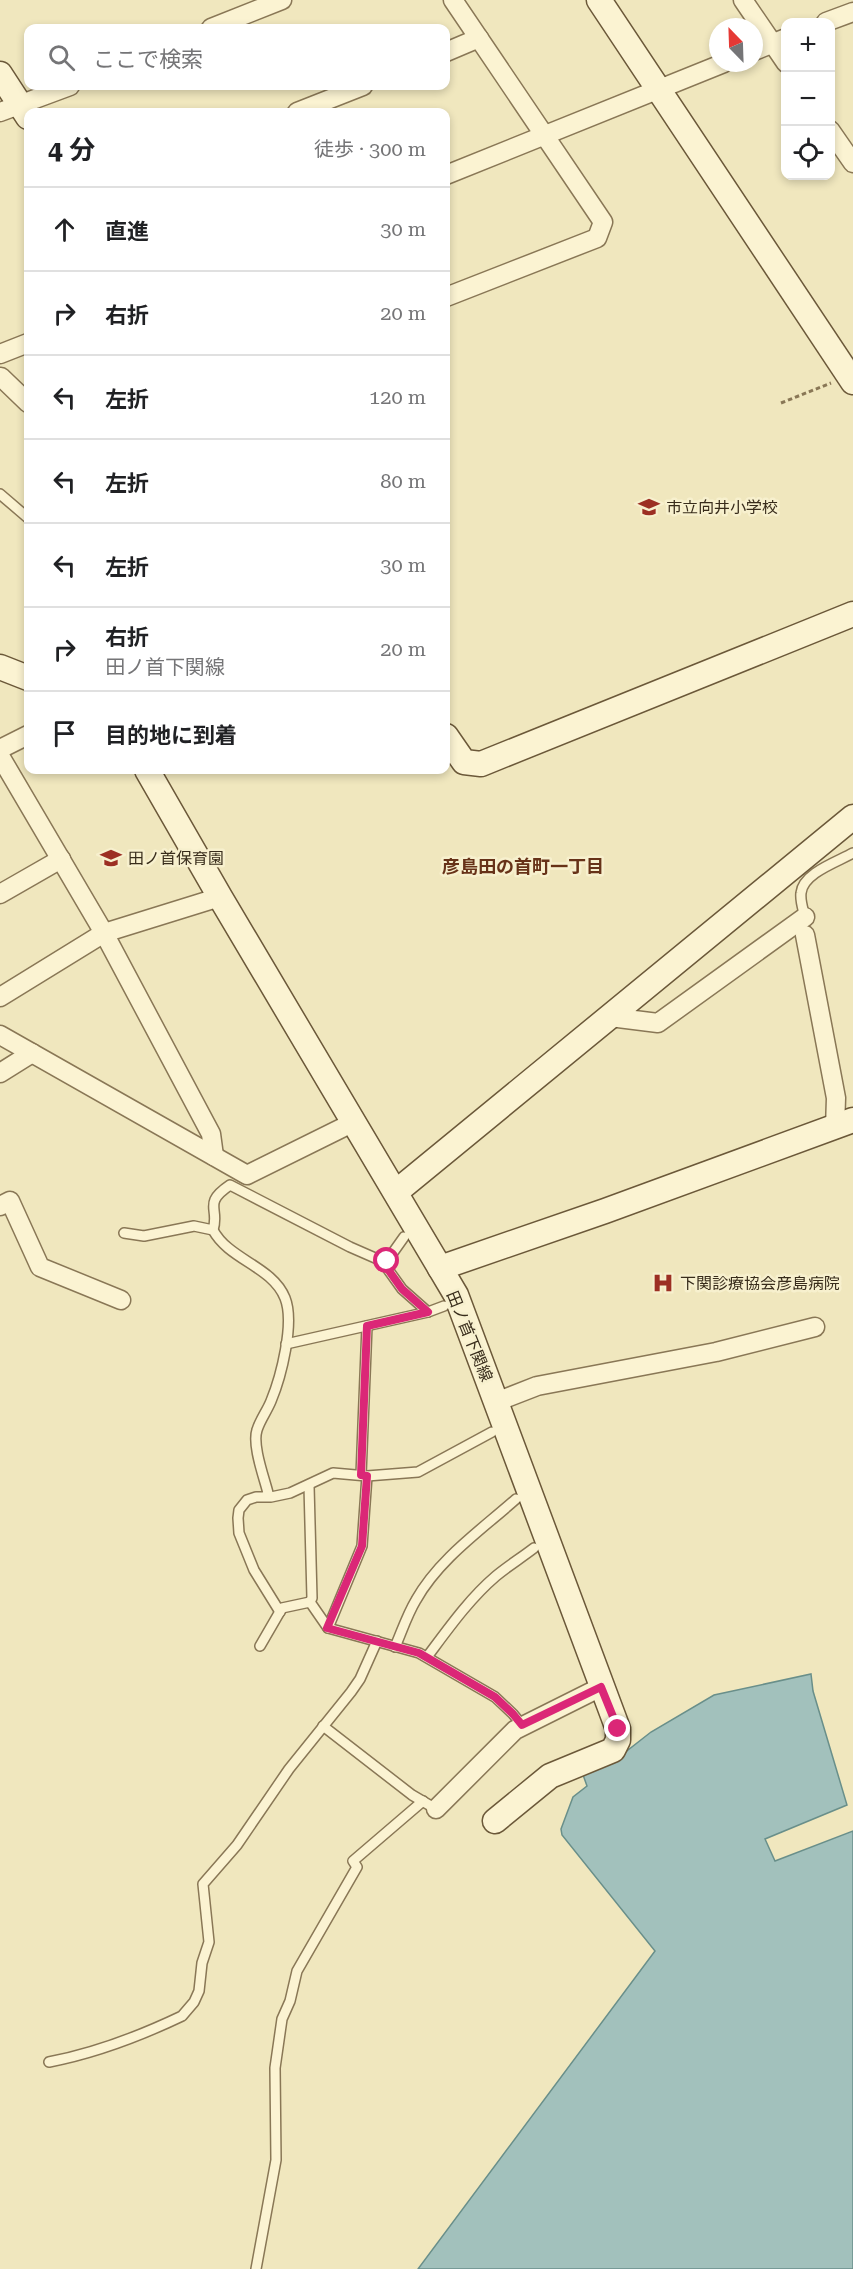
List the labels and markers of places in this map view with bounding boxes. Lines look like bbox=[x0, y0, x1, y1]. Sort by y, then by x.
school or university icon: 市立向井小学校 bbox=[637, 495, 661, 519]
place label: 市立向井小学校 bbox=[666, 498, 778, 517]
school or university icon: 田ノ首保育園 bbox=[99, 846, 123, 870]
place label: 田ノ首保育園 bbox=[128, 849, 224, 868]
hospital icon: 下関診療協会彦島病院 bbox=[651, 1271, 675, 1295]
place label: 下関診療協会彦島病院 bbox=[680, 1274, 840, 1293]

